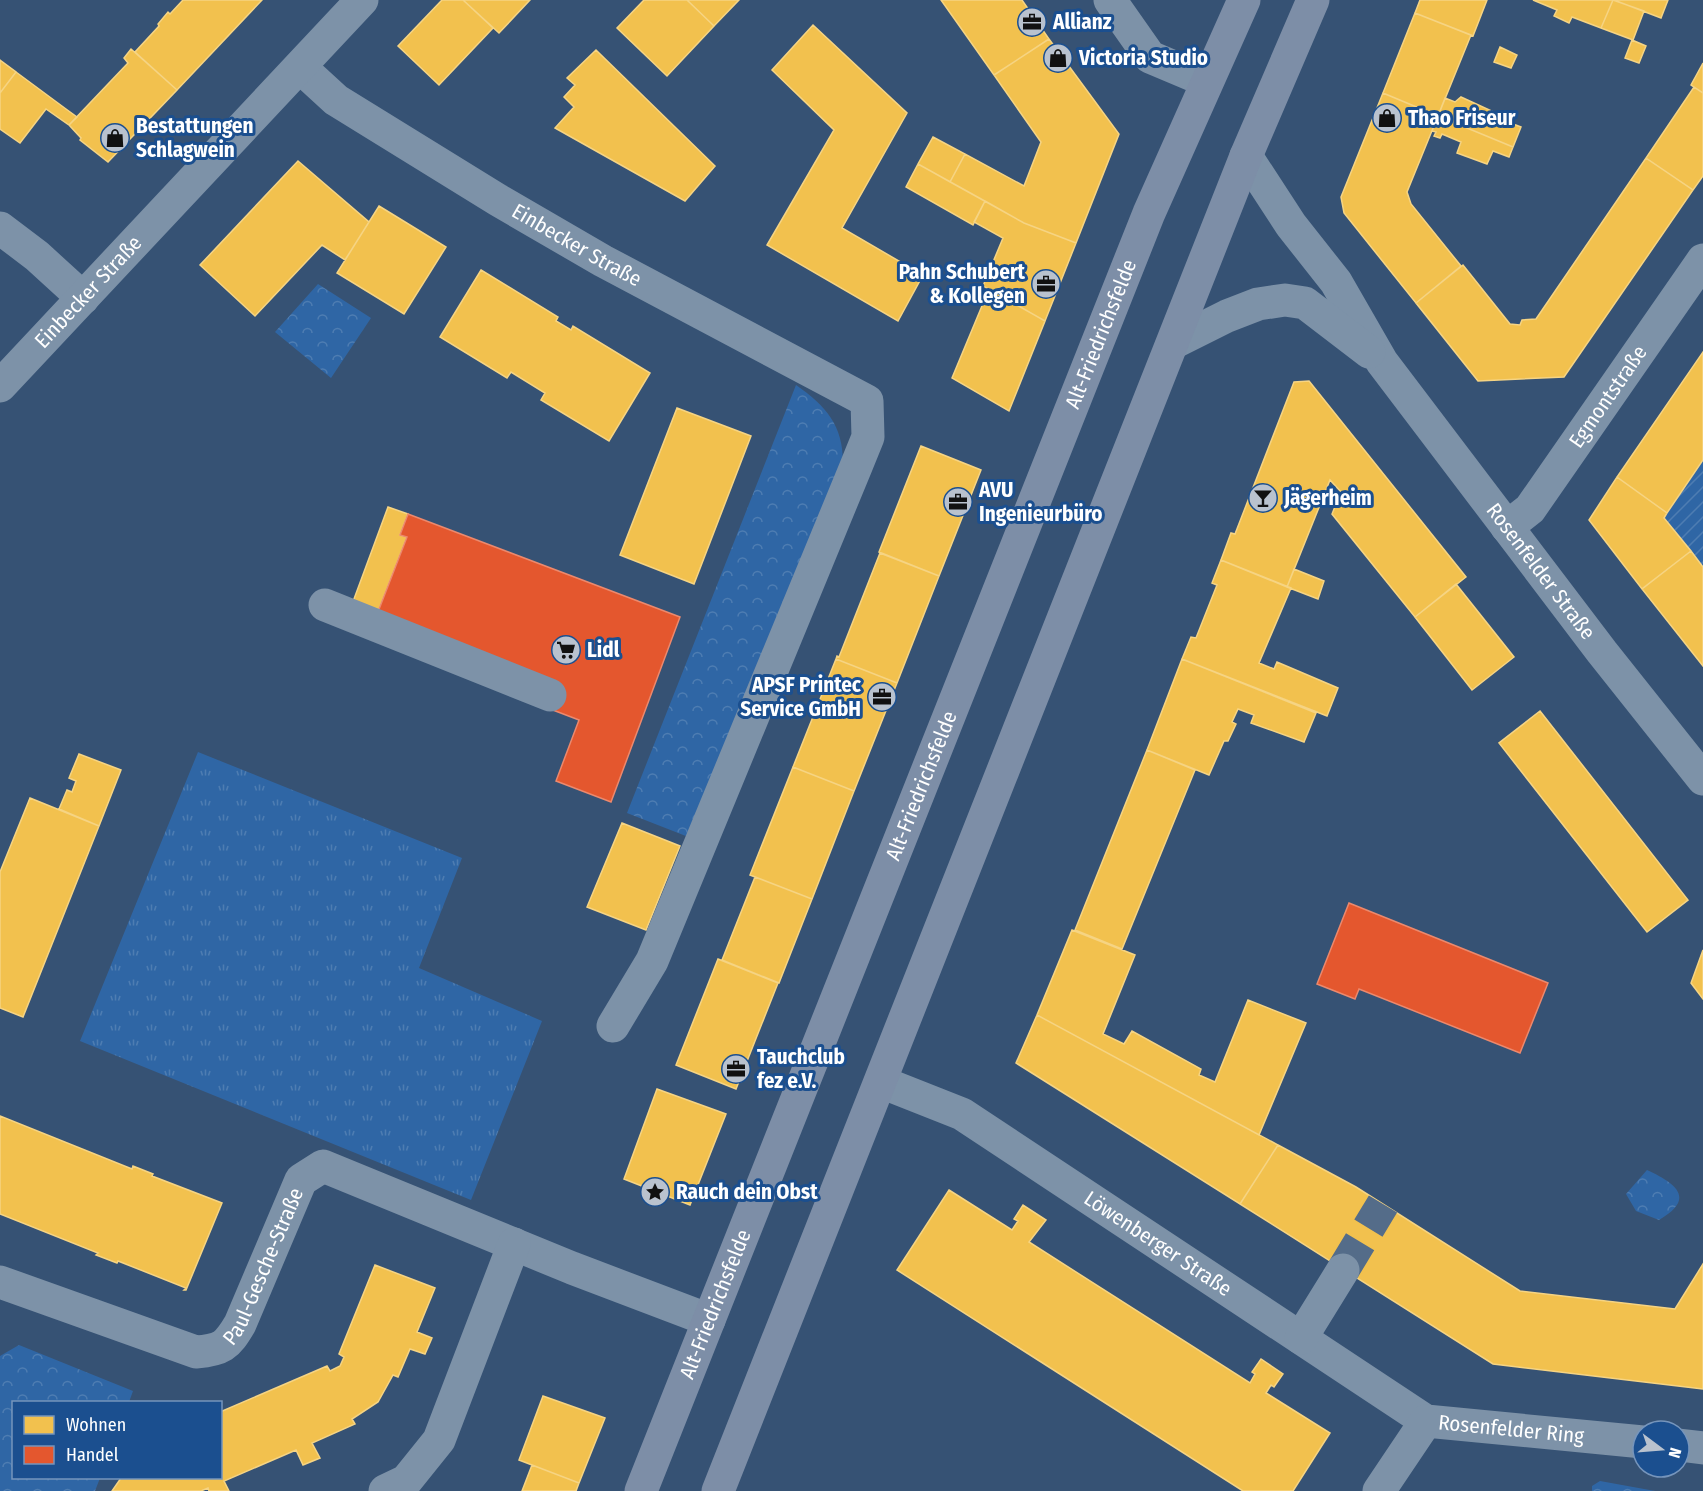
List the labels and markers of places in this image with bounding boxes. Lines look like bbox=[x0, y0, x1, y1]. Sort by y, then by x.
office icon: Allianz bbox=[1016, 6, 1048, 38]
place label: Allianz bbox=[1052, 9, 1112, 35]
shop icon: Victoria Studio bbox=[1042, 42, 1074, 74]
place label: Victoria Studio bbox=[1078, 45, 1208, 71]
shop icon: Thao Friseur bbox=[1371, 102, 1403, 134]
place label: Thao Friseur bbox=[1408, 105, 1516, 131]
place label: Bestattungen Schlagwein bbox=[136, 113, 254, 163]
shop icon: Bestattungen Schlagwein bbox=[99, 122, 131, 154]
place label: Pahn Schubert & Kollegen bbox=[899, 259, 1026, 309]
office icon: Pahn Schubert & Kollegen bbox=[1030, 268, 1062, 300]
place label: AVU Ingenieurbüro bbox=[978, 477, 1103, 527]
bar icon: Jägerheim bbox=[1247, 482, 1279, 514]
place label: Jägerheim bbox=[1283, 485, 1372, 511]
office icon: AVU Ingenieurbüro bbox=[942, 486, 974, 518]
supermarket icon: Lidl bbox=[550, 634, 582, 666]
place label: Lidl bbox=[587, 637, 620, 663]
place label: APSF Printec Service GmbH bbox=[740, 672, 862, 722]
office icon: APSF Printec Service GmbH bbox=[866, 681, 898, 713]
place label: Tauchclub fez e.V. bbox=[757, 1044, 845, 1094]
office icon: Tauchclub fez e.V. bbox=[720, 1053, 752, 1085]
place icon: Rauch dein Obst bbox=[639, 1176, 671, 1208]
place label: Rauch dein Obst bbox=[676, 1179, 818, 1205]

